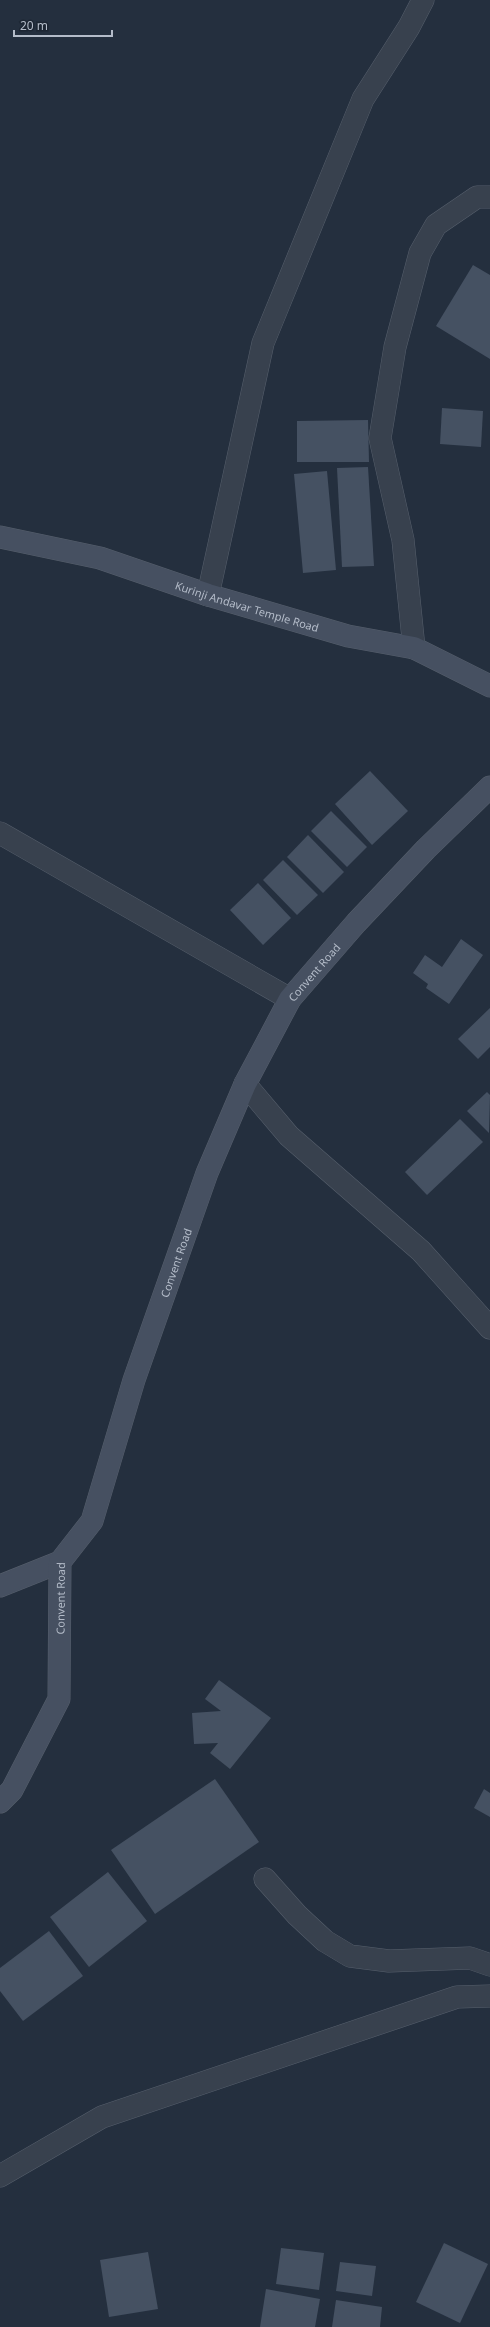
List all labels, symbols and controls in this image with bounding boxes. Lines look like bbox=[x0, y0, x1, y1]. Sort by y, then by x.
scale bar bbox=[14, 12, 112, 38]
text: 20 m bbox=[20, 17, 48, 34]
street label: Kurinji Andavar Temple Road bbox=[173, 577, 321, 635]
street label: Convent Road bbox=[284, 940, 343, 1004]
street label: Convent Road bbox=[156, 1226, 195, 1299]
street label: Convent Road bbox=[52, 1562, 67, 1635]

